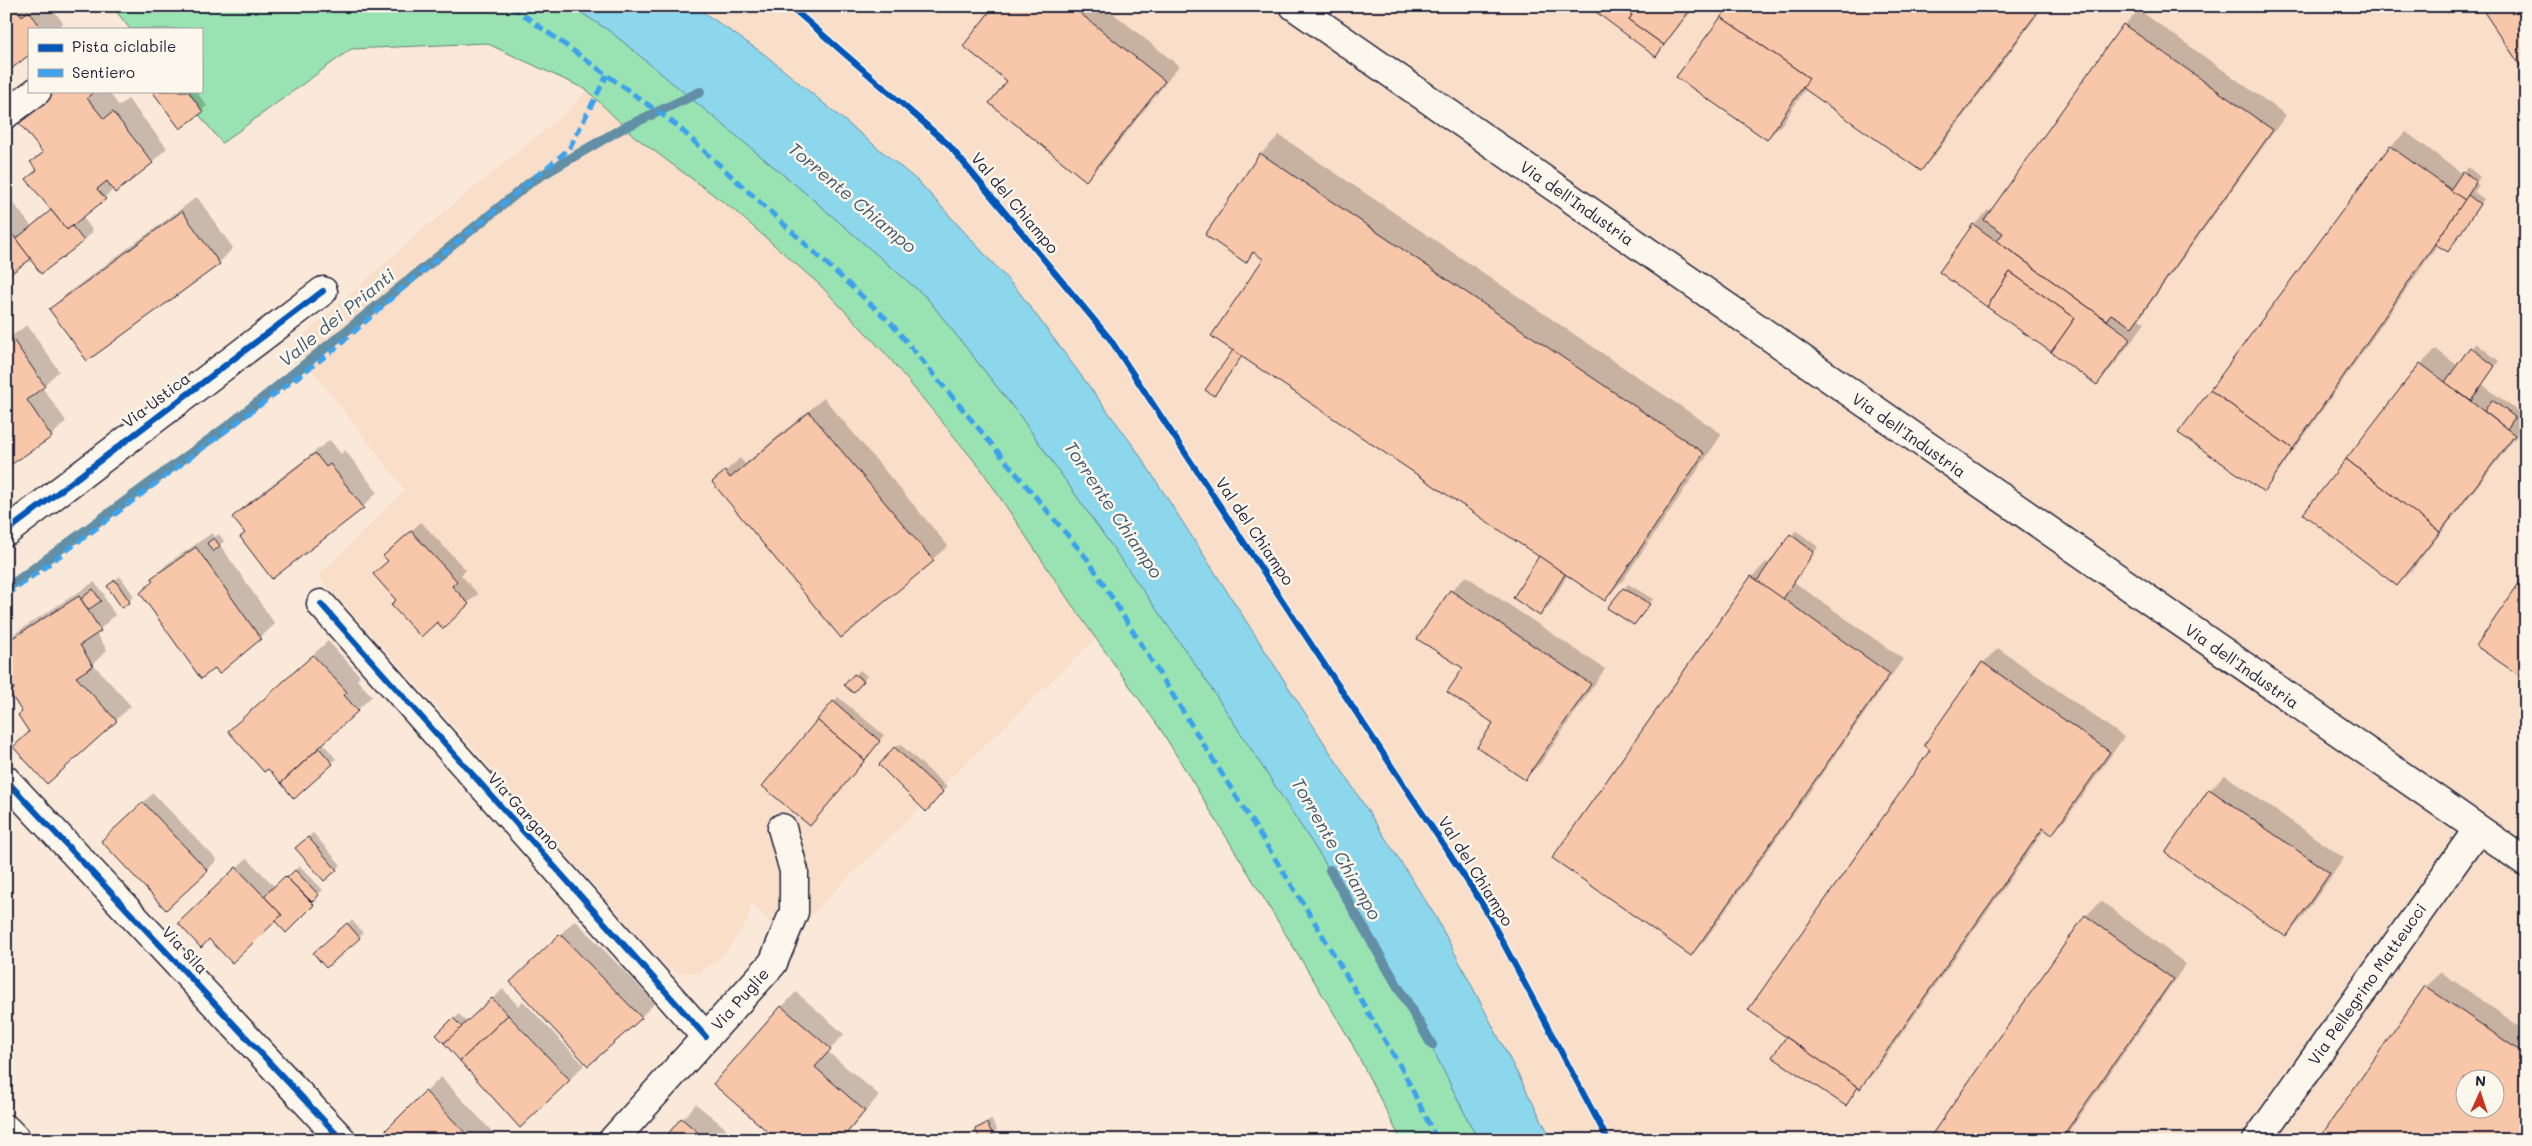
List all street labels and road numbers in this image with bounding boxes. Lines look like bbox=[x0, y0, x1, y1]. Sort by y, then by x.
street label: Val del Chiampo bbox=[967, 148, 1064, 258]
street label: Via dell'Industria bbox=[1516, 155, 1638, 250]
street label: Via Ustica bbox=[117, 367, 194, 432]
street label: Via dell'Industria bbox=[1848, 387, 1970, 482]
street label: Val del Chiampo bbox=[1211, 473, 1299, 589]
street label: Via dell'Industria bbox=[2181, 618, 2303, 713]
street label: Via Gargano bbox=[484, 767, 565, 854]
street label: Val del Chiampo bbox=[1434, 812, 1519, 930]
street label: Via Pellegrino Matteucci bbox=[2303, 899, 2430, 1069]
street label: Via Sila bbox=[158, 921, 213, 978]
street label: Via Puglie bbox=[706, 963, 773, 1034]

